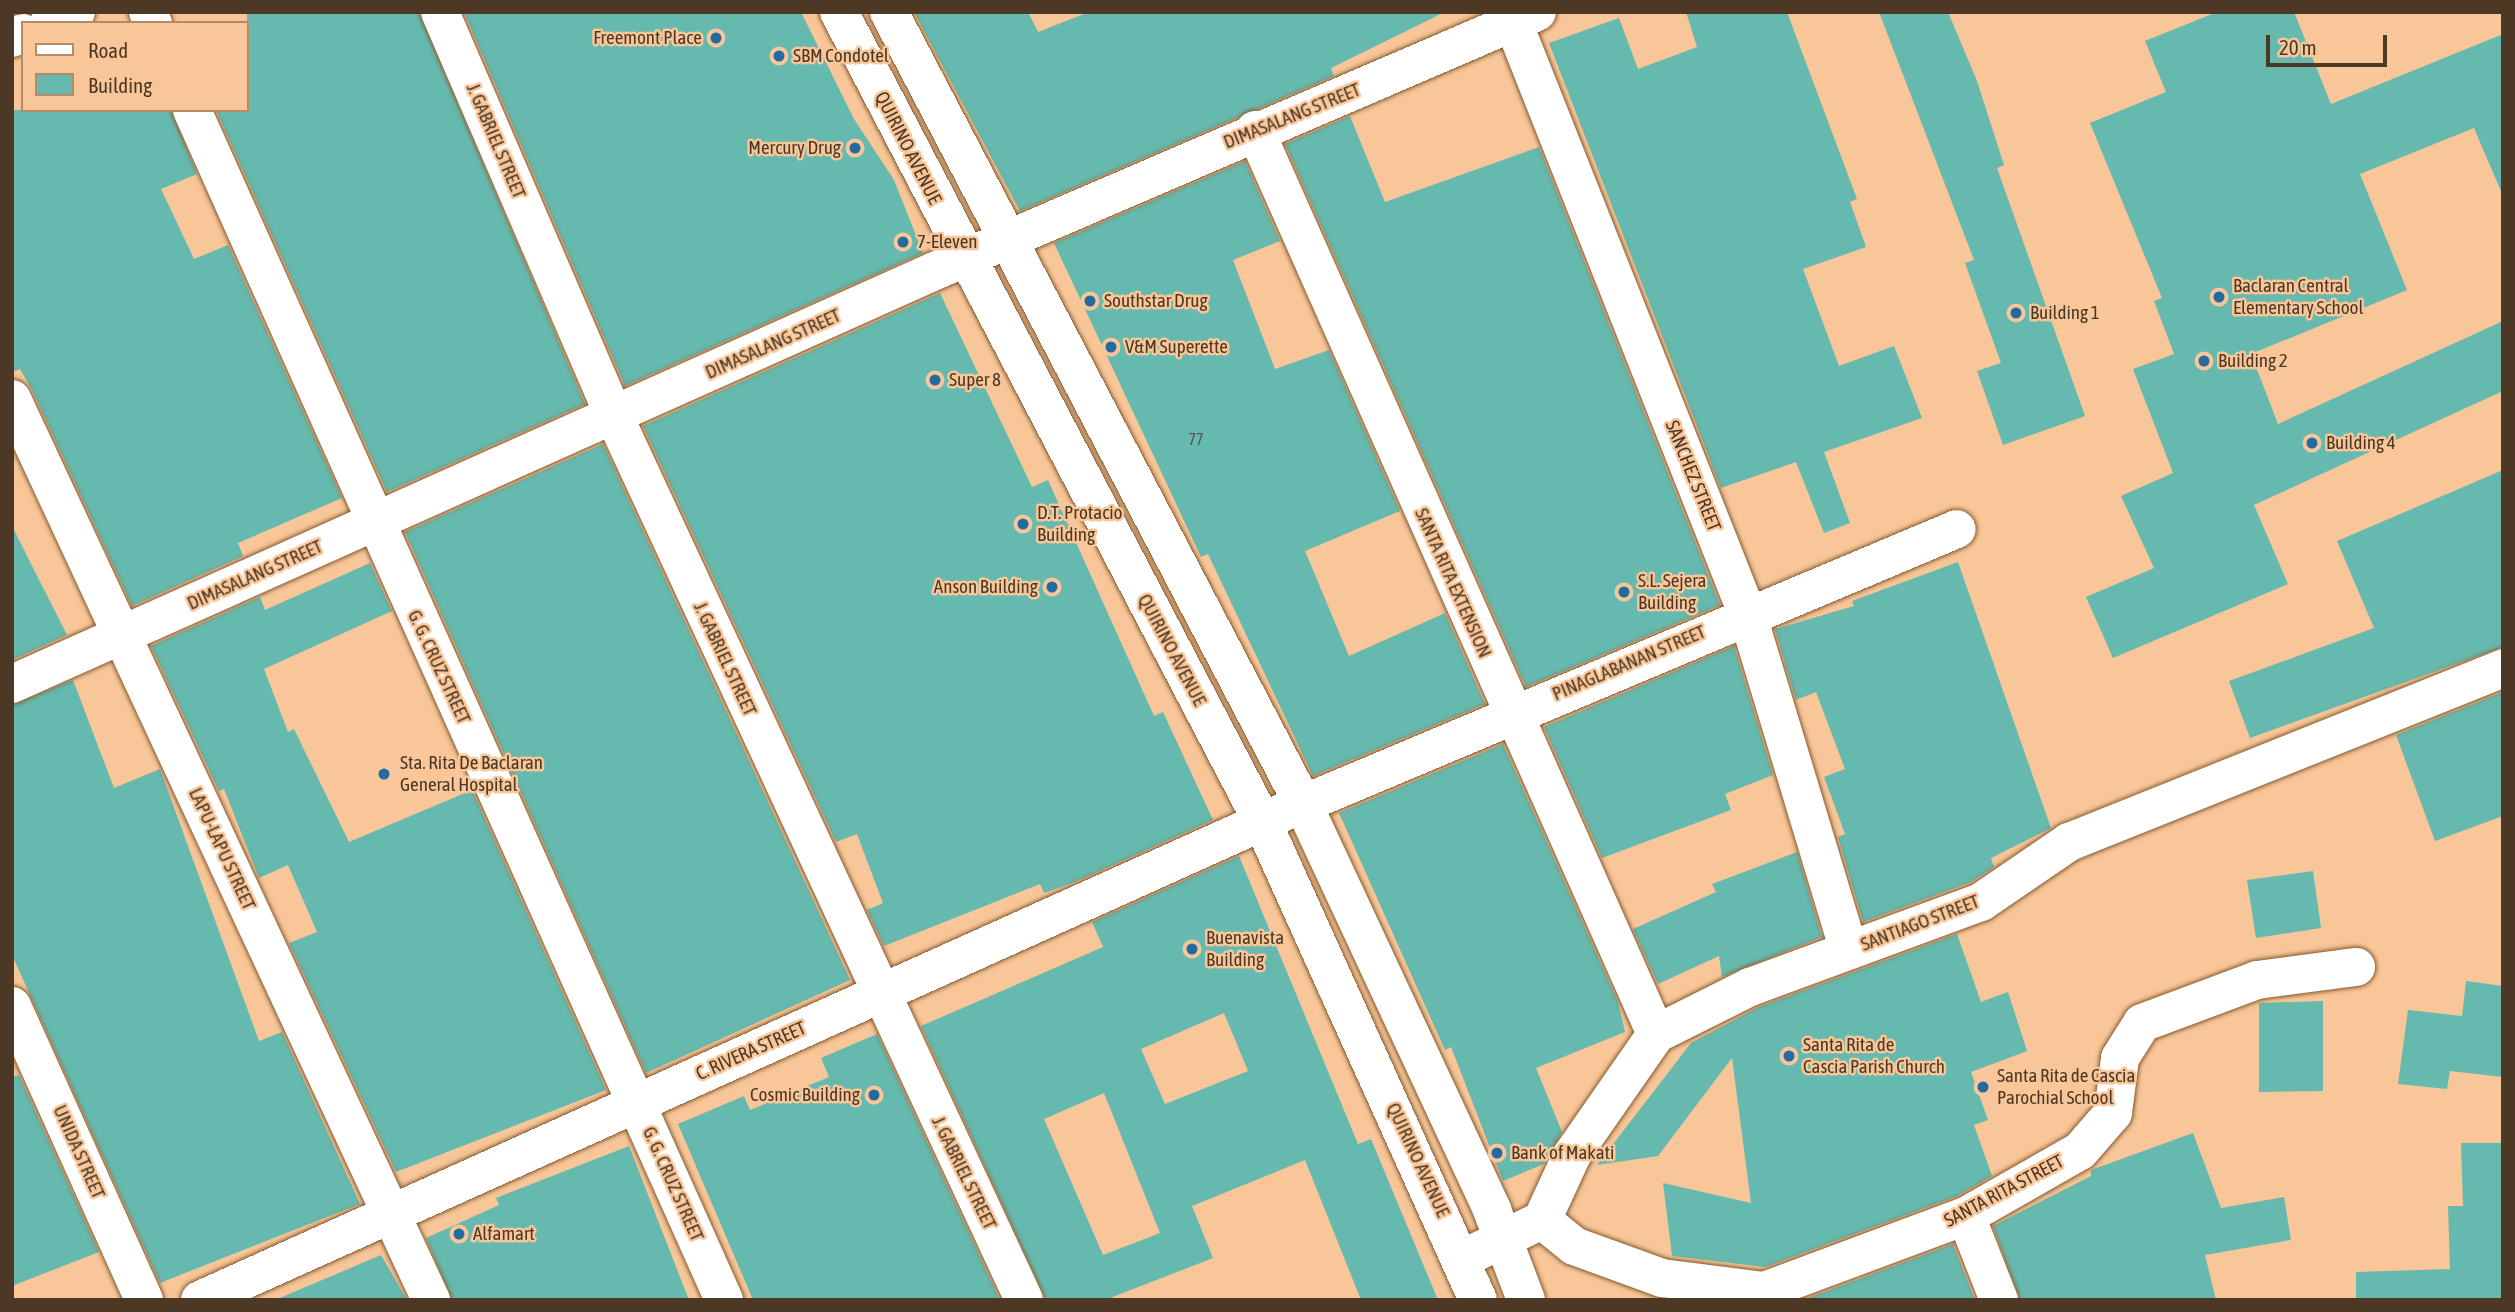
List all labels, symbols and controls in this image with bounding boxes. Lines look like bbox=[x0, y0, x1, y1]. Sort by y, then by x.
legend bbox=[21, 21, 248, 112]
scale bar bbox=[2270, 21, 2391, 65]
place label: Freemont Place bbox=[593, 27, 702, 49]
marker: Freemont Place bbox=[708, 30, 724, 46]
text: 20 m bbox=[2279, 35, 2317, 59]
text: Road bbox=[88, 38, 128, 62]
place label: SBM Condotel bbox=[793, 45, 889, 67]
marker: SBM Condotel bbox=[771, 48, 787, 64]
text: Building bbox=[88, 73, 152, 97]
street label: DIMASALANG STREET bbox=[1220, 78, 1364, 154]
street label: J. GABRIEL STREET bbox=[462, 80, 530, 202]
street label: QUIRINO AVENUE bbox=[870, 88, 946, 208]
place label: Mercury Drug bbox=[748, 137, 841, 159]
marker: Mercury Drug bbox=[847, 140, 863, 156]
place label: 7-Eleven bbox=[917, 231, 978, 253]
marker: 7-Eleven bbox=[895, 234, 911, 250]
place label: Baclaran Central Elementary School bbox=[2233, 275, 2364, 319]
marker: Baclaran Central Elementary School bbox=[2211, 289, 2227, 305]
place label: Southstar Drug bbox=[1104, 290, 1208, 312]
marker: Southstar Drug bbox=[1082, 293, 1098, 309]
place label: Building 1 bbox=[2030, 302, 2100, 324]
street label: DIMASALANG STREET bbox=[702, 304, 844, 384]
marker: Building 1 bbox=[2008, 305, 2024, 321]
place label: V&M Superette bbox=[1125, 336, 1228, 358]
marker: V&M Superette bbox=[1103, 339, 1119, 355]
place label: Building 2 bbox=[2218, 350, 2288, 372]
marker: Building 2 bbox=[2196, 353, 2212, 369]
place label: Super 8 bbox=[949, 369, 1001, 391]
marker: Super 8 bbox=[927, 372, 943, 388]
street label: SANCHEZ STREET bbox=[1660, 417, 1726, 535]
house number: 77 bbox=[1188, 429, 1204, 449]
place label: Building 4 bbox=[2326, 432, 2396, 454]
marker: Building 4 bbox=[2304, 435, 2320, 451]
place label: D.T. Protacio Building bbox=[1037, 502, 1122, 546]
street label: SANTA RITA EXTENSION bbox=[1410, 505, 1496, 661]
marker: D.T. Protacio Building bbox=[1015, 516, 1031, 532]
street label: DIMASALANG STREET bbox=[184, 535, 326, 615]
place label: S.L. Sejera Building bbox=[1638, 570, 1706, 614]
place label: Anson Building bbox=[934, 576, 1038, 598]
marker: Anson Building bbox=[1044, 579, 1060, 595]
marker: S.L. Sejera Building bbox=[1616, 584, 1632, 600]
street label: QUIRINO AVENUE bbox=[1133, 590, 1211, 710]
street label: J. GABRIEL STREET bbox=[689, 599, 761, 719]
street label: G. G. CRUZ STREET bbox=[403, 607, 475, 727]
street label: PINAGLABANAN STREET bbox=[1549, 620, 1709, 706]
place label: Sta. Rita De Baclaran General Hospital bbox=[400, 752, 543, 796]
marker: Sta. Rita De Baclaran General Hospital bbox=[374, 764, 394, 784]
street label: LAPU-LAPU STREET bbox=[184, 784, 260, 914]
street label: SANTIAGO STREET bbox=[1858, 890, 1982, 956]
place label: Buenavista Building bbox=[1206, 927, 1284, 971]
marker: Buenavista Building bbox=[1184, 941, 1200, 957]
street label: C. RIVERA STREET bbox=[692, 1017, 810, 1085]
place label: Santa Rita de Cascia Parish Church bbox=[1803, 1034, 1945, 1078]
marker: Santa Rita de Cascia Parish Church bbox=[1781, 1048, 1797, 1064]
place label: Santa Rita de Cascia Parochial School bbox=[1997, 1065, 2135, 1109]
marker: Santa Rita de Cascia Parochial School bbox=[1975, 1079, 1991, 1095]
place label: Cosmic Building bbox=[750, 1084, 860, 1106]
marker: Cosmic Building bbox=[866, 1087, 882, 1103]
street label: QUIRINO AVENUE bbox=[1382, 1099, 1454, 1221]
street label: UNIDA STREET bbox=[48, 1102, 110, 1202]
street label: J. GABRIEL STREET bbox=[927, 1113, 1001, 1233]
street label: G. G. CRUZ STREET bbox=[638, 1123, 708, 1245]
place label: Bank of Makati bbox=[1511, 1142, 1614, 1164]
marker: Bank of Makati bbox=[1489, 1145, 1505, 1161]
street label: SANTA RITA STREET bbox=[1940, 1150, 2068, 1232]
place label: Alfamart bbox=[473, 1223, 535, 1245]
marker: Alfamart bbox=[451, 1226, 467, 1242]

